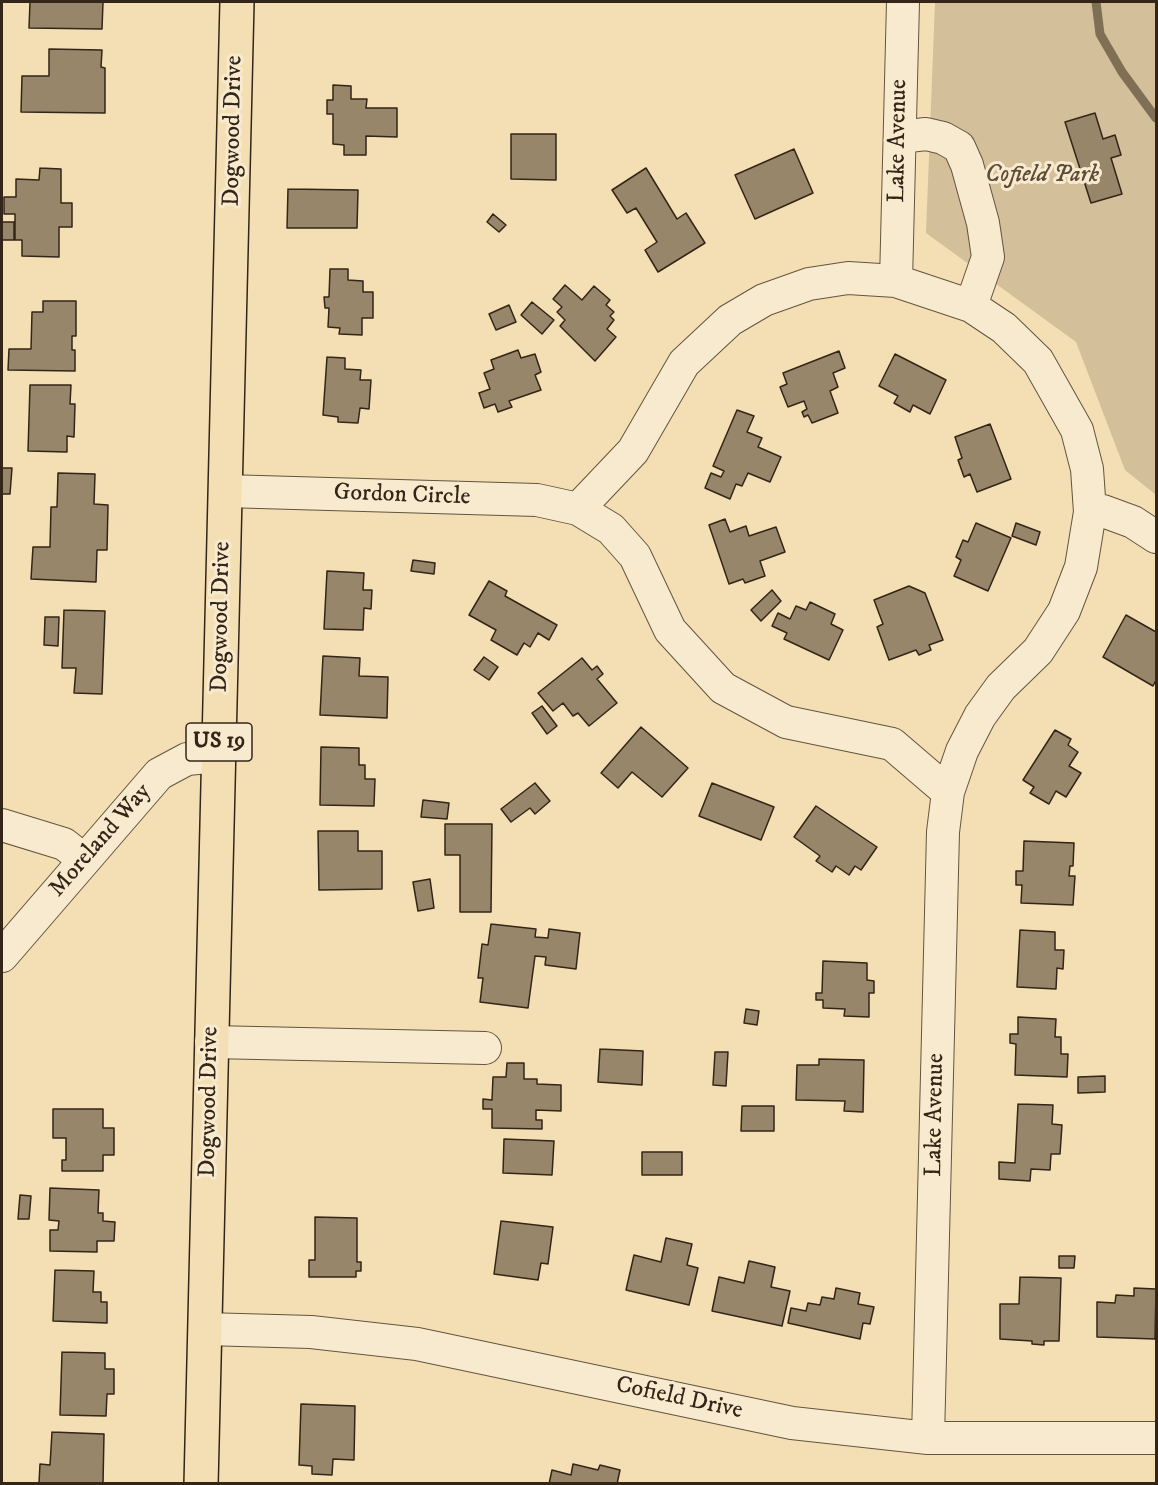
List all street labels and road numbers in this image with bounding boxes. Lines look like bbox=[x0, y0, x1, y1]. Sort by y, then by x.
street label: Dogwood Drive bbox=[218, 55, 250, 207]
street label: Lake Avenue bbox=[884, 79, 914, 203]
street label: Gordon Circle bbox=[333, 479, 471, 513]
street label: Dogwood Drive bbox=[206, 541, 238, 693]
road number: US 19 bbox=[186, 723, 252, 761]
street label: Moreland Way bbox=[44, 778, 158, 904]
street label: Dogwood Drive bbox=[194, 1026, 226, 1178]
street label: Lake Avenue bbox=[921, 1053, 951, 1177]
street label: Cofield Drive bbox=[613, 1372, 745, 1426]

